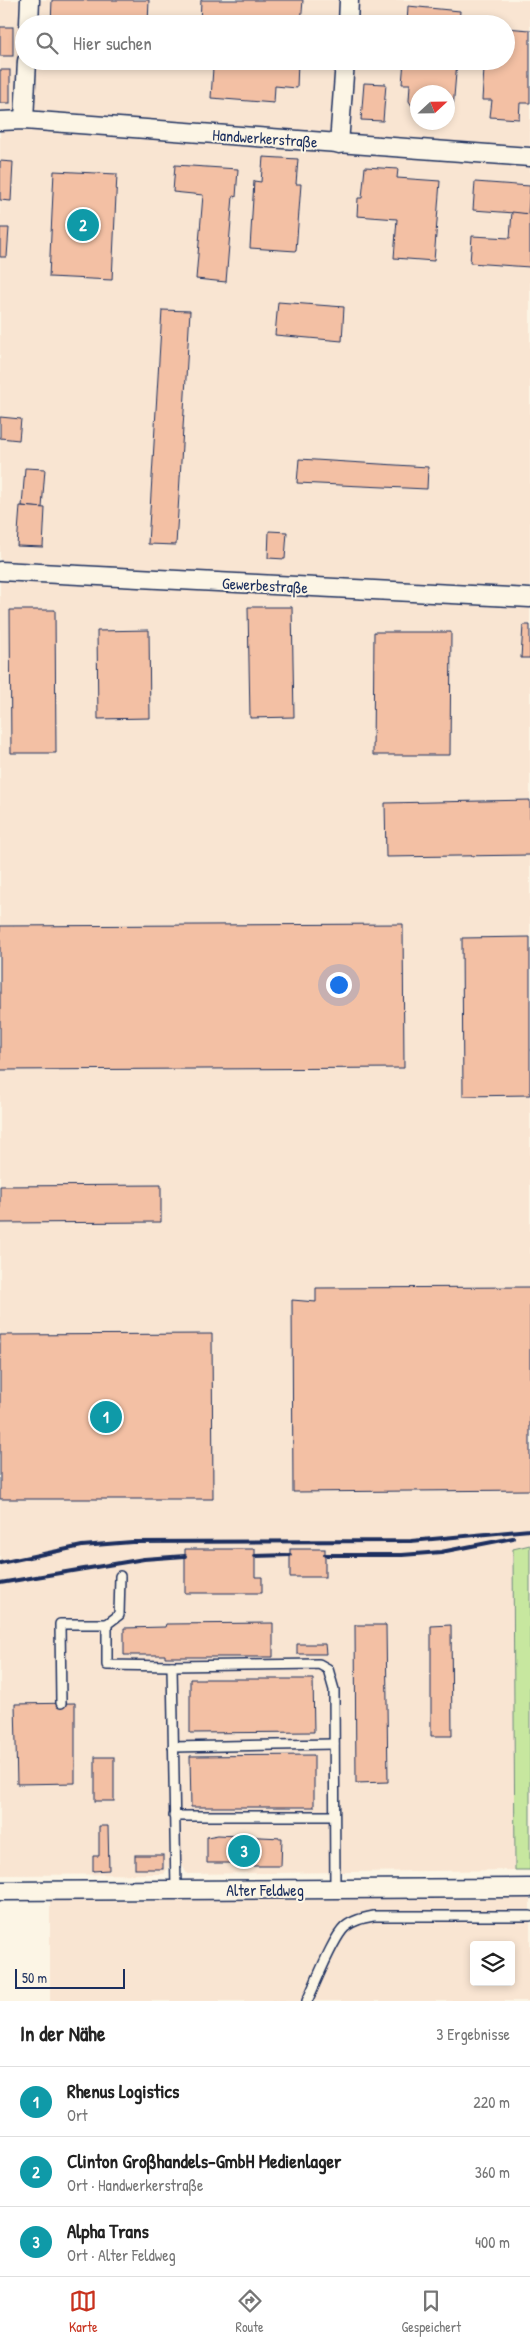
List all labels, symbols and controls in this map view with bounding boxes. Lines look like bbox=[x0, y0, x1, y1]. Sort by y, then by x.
search box bbox=[15, 15, 515, 70]
icon: search bbox=[33, 29, 61, 57]
text: Hier suchen bbox=[73, 30, 152, 56]
north arrow bbox=[410, 85, 455, 130]
street label: Handwerkerstraße bbox=[212, 123, 319, 153]
pin: 2 bbox=[67, 206, 99, 244]
street label: Gewerbestraße bbox=[222, 572, 309, 598]
your location bbox=[326, 972, 352, 998]
pin: 1 bbox=[90, 1398, 122, 1436]
pin: 3 bbox=[228, 1832, 260, 1870]
street label: Alter Feldweg bbox=[226, 1879, 304, 1901]
map controls bbox=[470, 1941, 515, 1986]
button: layers bbox=[470, 1941, 515, 1986]
scale bar bbox=[15, 1966, 125, 1989]
text: 50 m bbox=[22, 1968, 47, 1987]
text: In der Nähe bbox=[20, 2019, 105, 2048]
text: 3 Ergebnisse bbox=[436, 2023, 510, 2045]
text: Rhenus Logistics bbox=[67, 2078, 179, 2104]
text: 1 bbox=[33, 2091, 39, 2113]
text: 220 m bbox=[473, 2091, 510, 2113]
text: Ort bbox=[67, 2104, 88, 2126]
text: Clinton Großhandels-GmbH Medienlager bbox=[67, 2148, 341, 2174]
text: 2 bbox=[32, 2161, 40, 2183]
text: 360 m bbox=[475, 2161, 510, 2183]
text: Ort · Handwerkerstraße bbox=[67, 2174, 203, 2196]
text: Alpha Trans bbox=[67, 2218, 149, 2244]
text: 3 bbox=[32, 2231, 40, 2253]
text: 400 m bbox=[475, 2231, 510, 2253]
text: Ort · Alter Feldweg bbox=[67, 2244, 176, 2266]
tab: Karte bbox=[69, 2287, 98, 2336]
tab: Route bbox=[236, 2287, 264, 2336]
tab: Gespeichert bbox=[402, 2287, 461, 2336]

